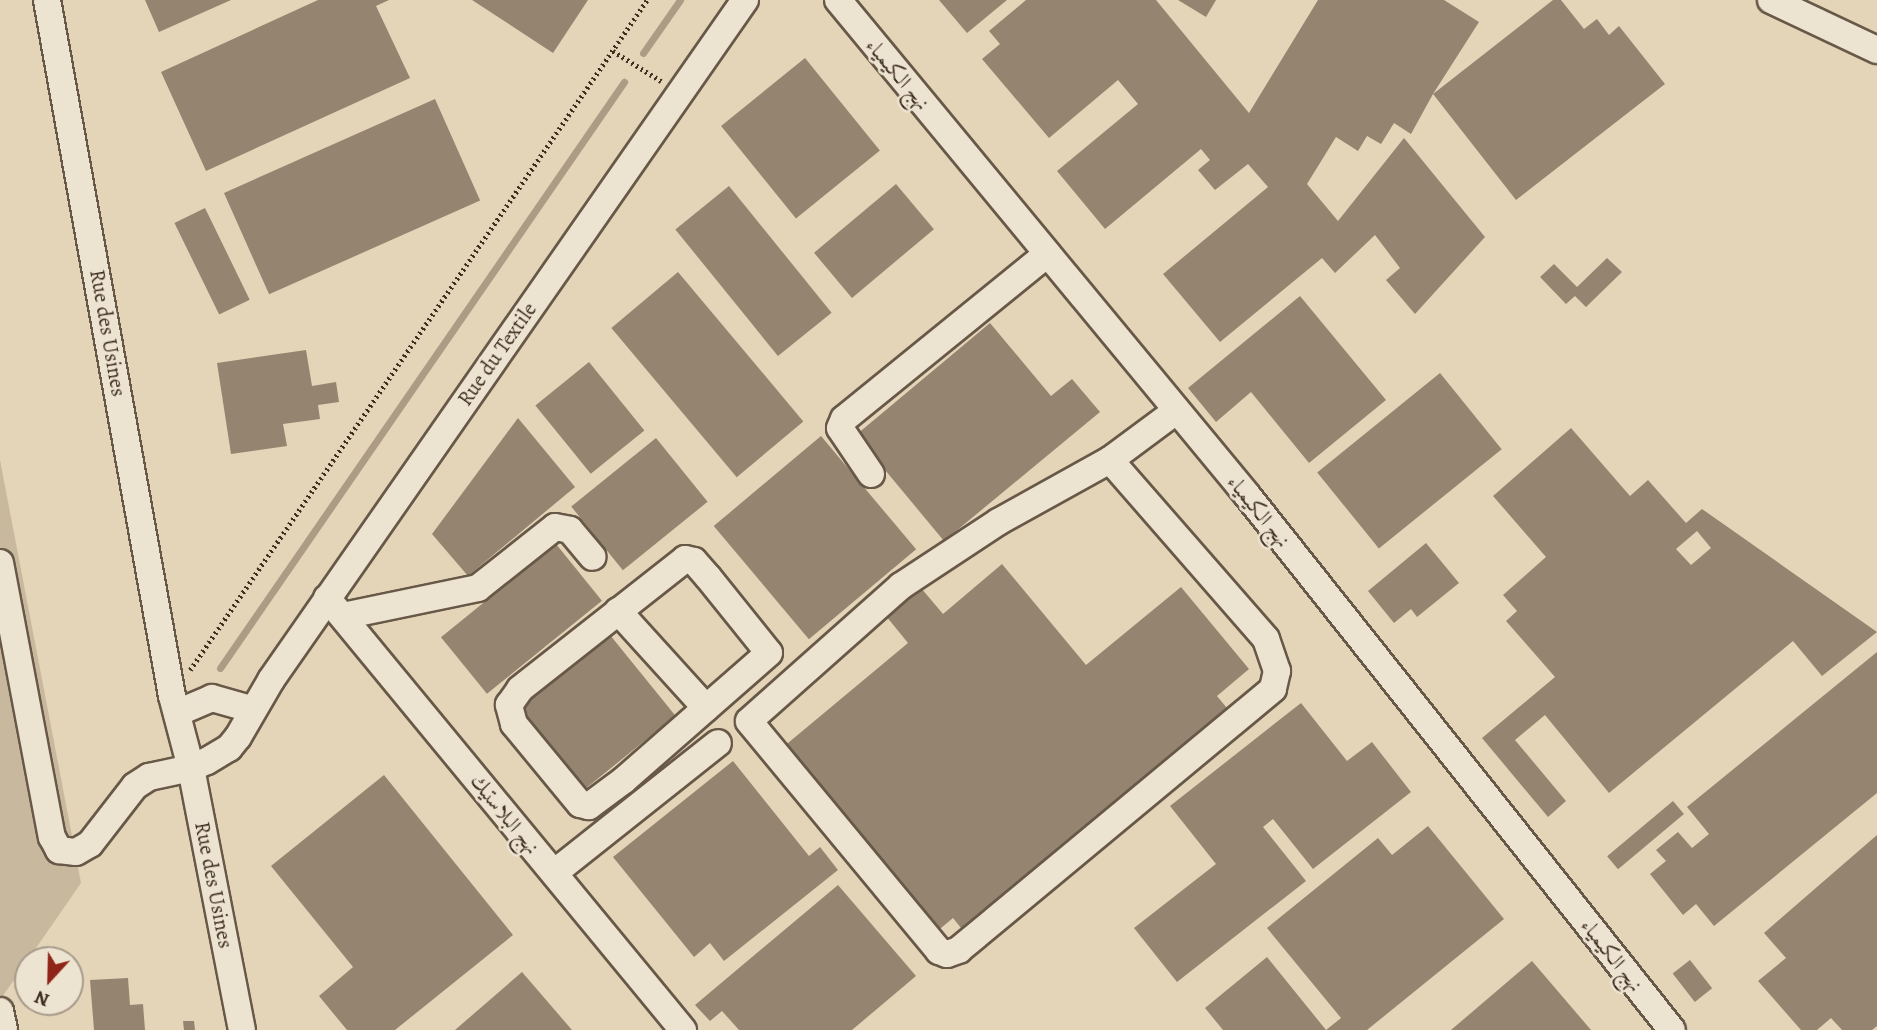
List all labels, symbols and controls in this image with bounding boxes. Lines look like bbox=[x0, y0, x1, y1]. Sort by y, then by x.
street label: نهج الكيمياء bbox=[861, 33, 935, 115]
street label: Rue des Usines bbox=[84, 268, 132, 398]
street label: Rue du Textile bbox=[452, 297, 542, 411]
street label: نهج الكيمياء bbox=[1222, 470, 1296, 552]
street label: نهج البلاستيك bbox=[465, 769, 545, 859]
street label: Rue des Usines bbox=[189, 820, 239, 950]
street label: نهج الكيمياء bbox=[1576, 913, 1648, 997]
north arrow bbox=[14, 946, 84, 1016]
text: N bbox=[31, 984, 53, 1013]

